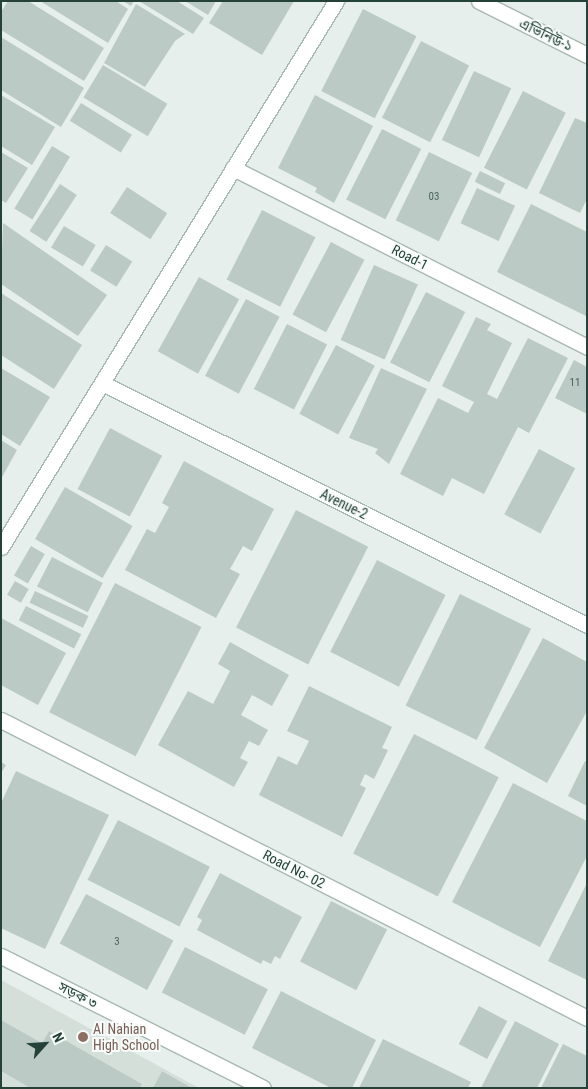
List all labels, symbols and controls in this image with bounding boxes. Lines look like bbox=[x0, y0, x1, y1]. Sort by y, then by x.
street label: এভিনিউ-১ bbox=[516, 15, 576, 55]
house number: 03 bbox=[429, 190, 439, 204]
street label: Road-1 bbox=[389, 241, 431, 273]
house number: 11 bbox=[570, 376, 580, 390]
street label: Avenue-2 bbox=[318, 485, 370, 523]
street label: Road No- 02 bbox=[260, 846, 328, 892]
house number: 3 bbox=[114, 935, 120, 949]
street label: সড়ক ৩ bbox=[56, 978, 100, 1012]
north arrow bbox=[20, 1019, 70, 1069]
place label: Al Nahian High School bbox=[93, 1021, 160, 1054]
text: N bbox=[49, 1030, 68, 1045]
marker: Al Nahian High School bbox=[77, 1031, 89, 1043]

